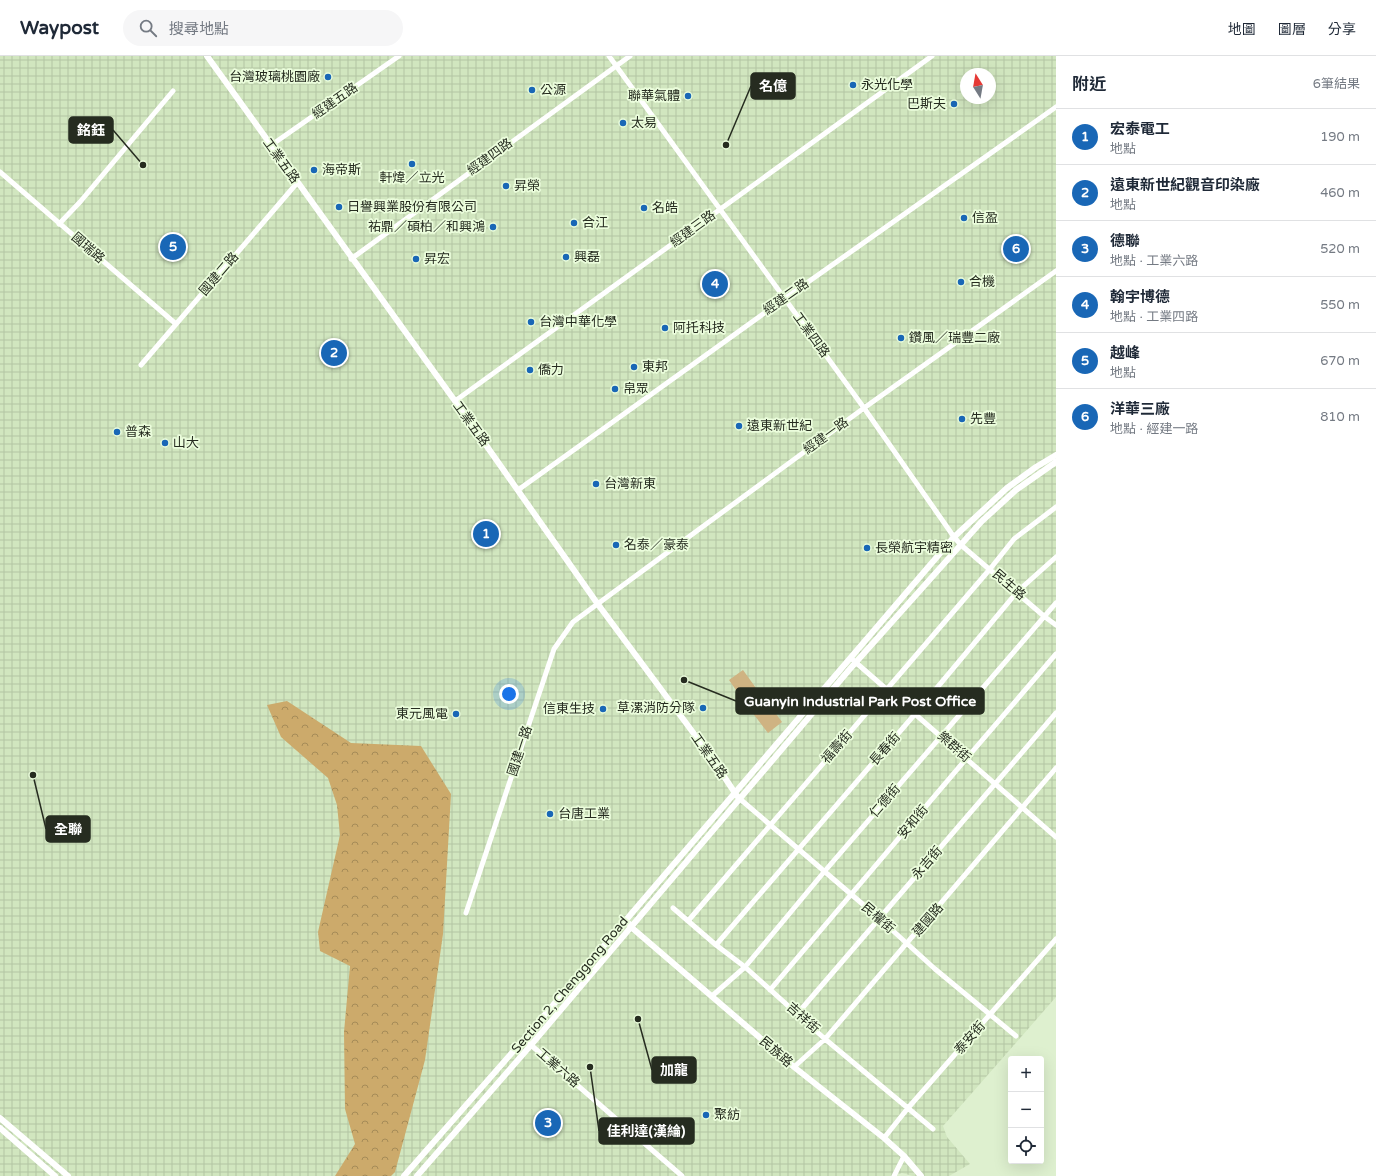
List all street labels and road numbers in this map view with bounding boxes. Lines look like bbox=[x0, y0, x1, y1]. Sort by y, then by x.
street label: 經建五路 bbox=[309, 80, 361, 122]
street label: 工業五路 bbox=[259, 135, 303, 187]
street label: 經建四路 bbox=[464, 135, 516, 179]
street label: 經建三路 bbox=[667, 207, 719, 251]
street label: 國瑞路 bbox=[68, 229, 108, 267]
street label: 國建二路 bbox=[196, 249, 242, 299]
street label: 經建二路 bbox=[760, 276, 812, 318]
street label: 工業四路 bbox=[789, 309, 833, 361]
street label: 工業五路 bbox=[449, 398, 493, 450]
street label: 經建一路 bbox=[800, 414, 852, 458]
street label: 民生路 bbox=[989, 566, 1029, 604]
street label: 國建一路 bbox=[504, 724, 536, 778]
street label: 福壽街 bbox=[818, 727, 856, 767]
street label: 樂群街 bbox=[934, 728, 974, 766]
street label: 長春街 bbox=[866, 729, 904, 769]
street label: 工業五路 bbox=[688, 730, 730, 782]
street label: 仁德街 bbox=[866, 781, 904, 821]
street label: 安和街 bbox=[894, 802, 932, 842]
street label: 永吉街 bbox=[908, 843, 946, 883]
street label: 民權街 bbox=[858, 899, 898, 937]
street label: 建國路 bbox=[909, 900, 947, 940]
street label: Section 2, Chenggong Road bbox=[508, 913, 632, 1057]
street label: 吉祥街 bbox=[783, 999, 823, 1037]
street label: 泰安街 bbox=[951, 1018, 989, 1058]
street label: 民族路 bbox=[756, 1033, 796, 1071]
street label: 工業六路 bbox=[533, 1045, 583, 1091]

